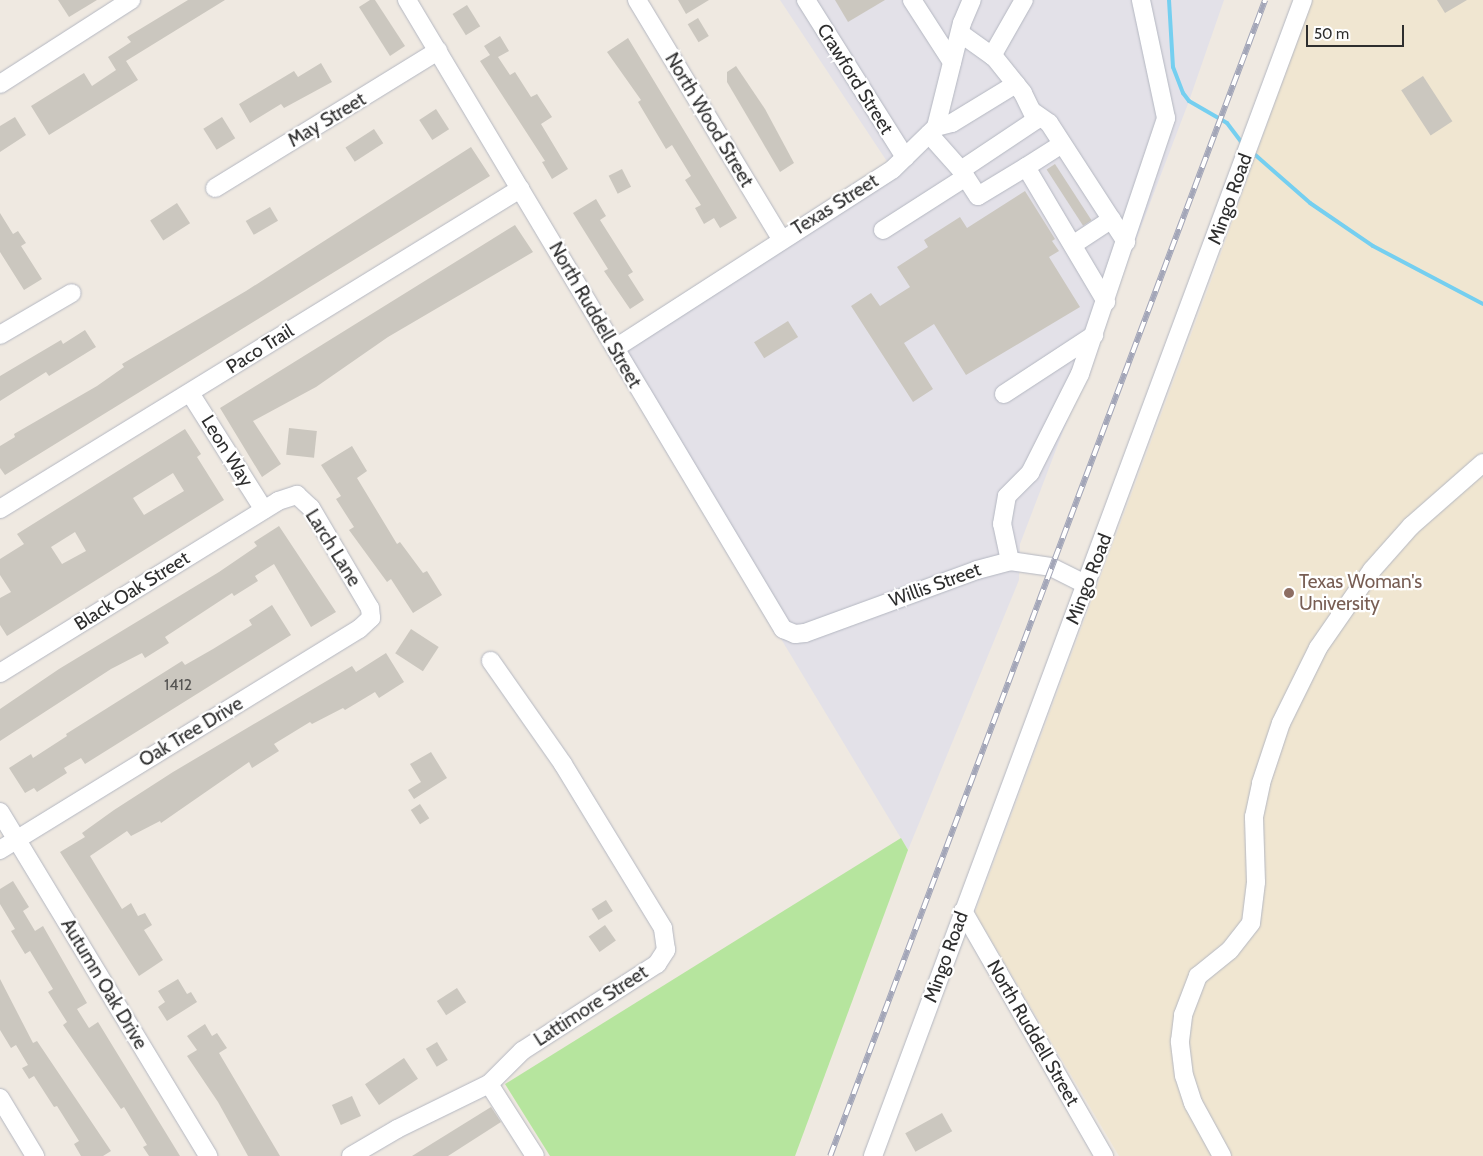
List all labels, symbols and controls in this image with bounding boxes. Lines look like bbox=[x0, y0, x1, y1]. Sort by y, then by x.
scale bar bbox=[1308, 15, 1406, 47]
street label: Crawford Street bbox=[812, 20, 898, 138]
text: 50 m bbox=[1314, 25, 1349, 43]
street label: North Wood Street bbox=[660, 49, 758, 191]
street label: May Street bbox=[284, 88, 370, 152]
street label: Mingo Road bbox=[1203, 150, 1257, 248]
street label: Texas Street bbox=[788, 170, 882, 240]
street label: North Ruddell Street bbox=[544, 238, 646, 392]
street label: Paco Trail bbox=[222, 319, 298, 379]
street label: Leon Way bbox=[196, 411, 258, 491]
street label: Larch Lane bbox=[300, 505, 366, 591]
street label: Mingo Road bbox=[1061, 530, 1117, 628]
street label: Black Oak Street bbox=[70, 547, 194, 635]
street label: Willis Street bbox=[886, 558, 984, 612]
place label: Texas Woman's University bbox=[1299, 571, 1422, 615]
marker: Texas Woman's University bbox=[1283, 587, 1295, 599]
house number: 1412 bbox=[164, 675, 192, 695]
street label: Oak Tree Drive bbox=[135, 692, 247, 772]
street label: Mingo Road bbox=[919, 908, 973, 1006]
street label: Autumn Oak Drive bbox=[56, 915, 152, 1053]
street label: North Ruddell Street bbox=[982, 956, 1084, 1110]
street label: Lattimore Street bbox=[530, 961, 652, 1051]

